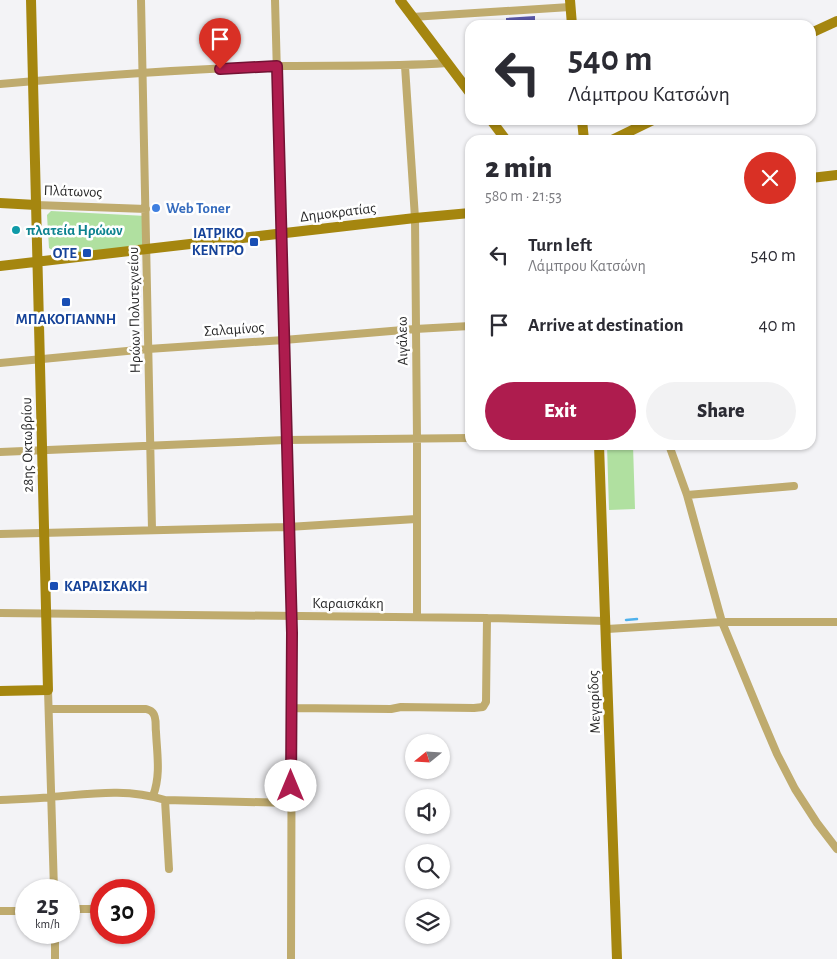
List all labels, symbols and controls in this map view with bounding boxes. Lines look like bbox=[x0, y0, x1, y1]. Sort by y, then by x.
pin bbox=[199, 18, 241, 69]
icon: arrive bbox=[206, 25, 234, 53]
icon: left bbox=[485, 40, 550, 105]
text: 540 m bbox=[568, 42, 653, 77]
text: Λάμπρου Κατσώνη bbox=[568, 83, 730, 105]
button: close bbox=[744, 152, 796, 204]
text: 2 min bbox=[485, 153, 552, 183]
street label: Πλάτωνος bbox=[43, 183, 103, 200]
text: 580 m · 21:53 bbox=[485, 188, 562, 204]
street label: Δημοκρατίας bbox=[299, 200, 377, 225]
place label: Web Toner bbox=[166, 201, 231, 216]
marker: Web Toner bbox=[150, 202, 162, 214]
place label: πλατεία Ηρώων bbox=[25, 223, 123, 238]
marker: πλατεία Ηρώων bbox=[10, 224, 22, 236]
place label: ΙΑΤΡΙΚΟ ΚΕΝΤΡΟ bbox=[192, 226, 244, 258]
marker: ΙΑΤΡΙΚΟ ΚΕΝΤΡΟ bbox=[248, 236, 260, 248]
text: Turn left bbox=[528, 236, 592, 255]
icon: left bbox=[485, 241, 513, 269]
place label: ΟΤΕ bbox=[53, 246, 77, 261]
text: 540 m bbox=[751, 246, 796, 265]
marker: ΟΤΕ bbox=[81, 247, 93, 259]
street label: Ηρώων Πολυτεχνείου bbox=[126, 247, 143, 373]
text: Λάμπρου Κατσώνη bbox=[528, 258, 646, 274]
marker: ΜΠΑΚΟΓΙΑΝΝΗ bbox=[60, 296, 72, 308]
icon: arrive bbox=[485, 311, 513, 339]
place label: ΜΠΑΚΟΓΙΑΝΝΗ bbox=[16, 312, 116, 327]
street label: Αιγάλεω bbox=[395, 316, 410, 366]
text: Arrive at destination bbox=[528, 316, 684, 335]
text: 40 m bbox=[758, 316, 796, 335]
street label: Σαλαμίνος bbox=[203, 320, 265, 339]
button: Exit bbox=[485, 382, 636, 440]
button: Share bbox=[646, 382, 796, 440]
street label: 28ης Οκτωβρίου bbox=[19, 397, 36, 493]
place label: ΚΑΡΑΙΣΚΑΚΗ bbox=[64, 579, 148, 594]
marker: ΚΑΡΑΙΣΚΑΚΗ bbox=[48, 580, 60, 592]
street label: Καραισκάκη bbox=[312, 596, 384, 611]
street label: Μεγαρίδος bbox=[586, 670, 603, 734]
north arrow bbox=[405, 734, 450, 779]
map controls bbox=[405, 734, 450, 944]
position arrow bbox=[264, 759, 316, 811]
button: sound bbox=[405, 789, 450, 834]
button: search bbox=[405, 844, 450, 889]
speed limit sign: 30 bbox=[90, 879, 155, 944]
text: 25 bbox=[36, 893, 59, 918]
button: layers bbox=[405, 899, 450, 944]
text: km/h bbox=[35, 918, 60, 930]

